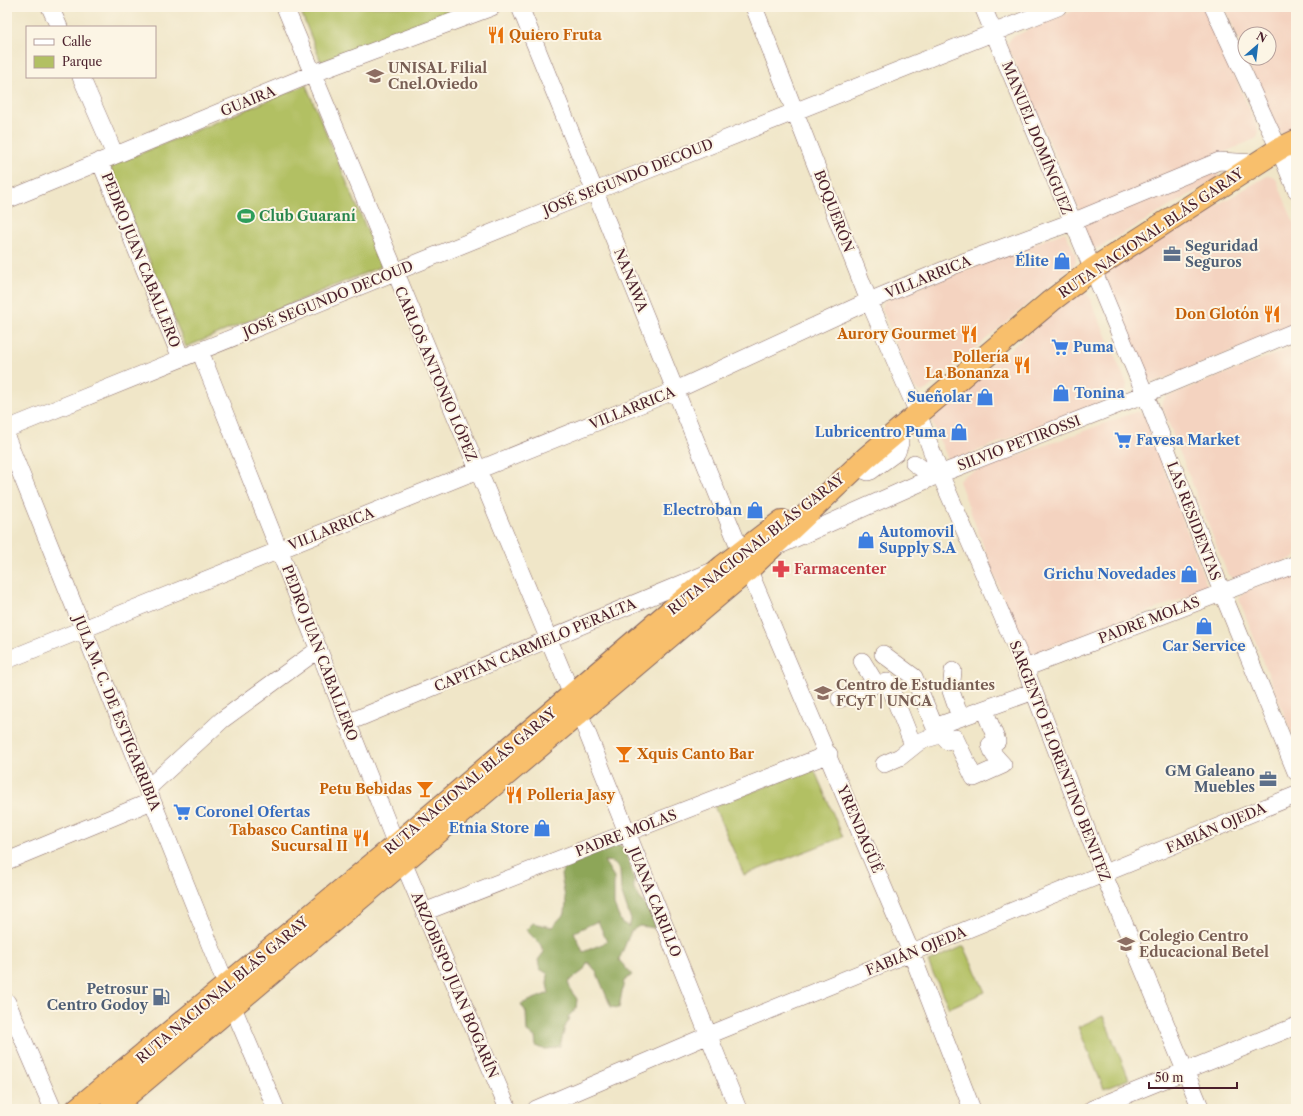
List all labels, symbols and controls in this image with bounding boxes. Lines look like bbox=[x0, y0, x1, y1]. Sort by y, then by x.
restaurant icon: Quiero Fruta bbox=[486, 25, 506, 45]
legend bbox=[26, 26, 156, 78]
place label: Quiero Fruta bbox=[509, 26, 603, 44]
north arrow bbox=[1237, 26, 1277, 66]
text: N bbox=[1254, 29, 1270, 46]
text: Calle bbox=[62, 34, 92, 49]
text: Parque bbox=[62, 54, 103, 69]
street label: MANUEL DOMÍNGUEZ bbox=[998, 58, 1077, 217]
place label: UNISAL Filial Cnel.Oviedo bbox=[388, 59, 487, 93]
school or university icon: UNISAL Filial Cnel.Oviedo bbox=[365, 66, 385, 86]
street label: GUAIRA bbox=[218, 82, 279, 120]
street label: JOSÉ SEGUNDO DECOUD bbox=[538, 135, 716, 220]
street label: RUTA NACIONAL BLÁS GARAY bbox=[1055, 164, 1248, 302]
street label: BOQUERÓN bbox=[810, 167, 859, 255]
street label: PEDRO JUAN CABALLERO bbox=[98, 170, 184, 350]
sports icon: Club Guaraní bbox=[236, 206, 256, 226]
place label: Club Guaraní bbox=[259, 207, 356, 225]
place label: Seguridad Seguros bbox=[1185, 237, 1259, 271]
office icon: Seguridad Seguros bbox=[1162, 244, 1182, 264]
street label: NANAWA bbox=[610, 245, 652, 315]
street label: VILLARRICA bbox=[882, 251, 974, 303]
place label: Élite bbox=[1015, 251, 1049, 270]
shop icon: Élite bbox=[1052, 251, 1072, 271]
street label: JOSÉ SEGUNDO DECOUD bbox=[238, 257, 416, 342]
street label: CARLOS ANTONIO LÓPEZ bbox=[391, 283, 482, 464]
restaurant icon: Don Glotón bbox=[1262, 304, 1282, 324]
place label: Don Glotón bbox=[1175, 305, 1259, 323]
restaurant icon: Aurory Gourmet bbox=[959, 324, 979, 344]
place label: Aurory Gourmet bbox=[836, 325, 956, 343]
supermarket icon: Puma bbox=[1050, 337, 1070, 357]
place label: Puma bbox=[1073, 338, 1115, 356]
place label: Pollería La Bonanza bbox=[925, 348, 1010, 382]
restaurant icon: Pollería La Bonanza bbox=[1012, 355, 1032, 375]
street label: VILLARRICA bbox=[586, 382, 678, 434]
shop icon: Tonina bbox=[1051, 383, 1071, 403]
place label: Tonina bbox=[1074, 384, 1126, 402]
shop icon: Sueñolar bbox=[975, 387, 995, 407]
place label: Sueñolar bbox=[907, 388, 972, 406]
street label: SILVIO PETIROSSI bbox=[955, 411, 1083, 475]
shop icon: Lubricentro Puma bbox=[949, 422, 969, 442]
place label: Lubricentro Puma bbox=[815, 423, 947, 441]
supermarket icon: Favesa Market bbox=[1113, 430, 1133, 450]
place label: Favesa Market bbox=[1136, 431, 1240, 449]
street label: LAS RESIDENTAS bbox=[1163, 459, 1225, 583]
street label: RUTA NACIONAL BLÁS GARAY bbox=[664, 469, 849, 619]
shop icon: Electroban bbox=[745, 500, 765, 520]
place label: Electroban bbox=[663, 501, 742, 519]
street label: VILLARRICA bbox=[285, 503, 377, 555]
place label: Automovil Supply S.A bbox=[878, 523, 957, 557]
shop icon: Automovil Supply S.A bbox=[856, 530, 876, 550]
pharmacy icon: Farmacenter bbox=[771, 559, 791, 579]
place label: Farmacenter bbox=[794, 560, 887, 578]
street label: PEDRO JUAN CABALLERO bbox=[278, 562, 362, 744]
shop icon: Grichu Novedades bbox=[1179, 564, 1199, 584]
place label: Grichu Novedades bbox=[1044, 565, 1176, 583]
street label: PADRE MOLAS bbox=[1096, 592, 1202, 648]
street label: CAPITÁN CARMELO PERALTA bbox=[431, 594, 639, 696]
street label: JULA M. C. DE ESTIGARRIBIA bbox=[69, 611, 165, 814]
shop icon: Car Service bbox=[1194, 616, 1214, 636]
place label: Car Service bbox=[1162, 637, 1246, 655]
street label: SARGENTO FLORENTINO BENITEZ bbox=[1006, 638, 1114, 884]
place label: Centro de Estudiantes FCyT | UNCA bbox=[836, 676, 995, 710]
school or university icon: Centro de Estudiantes FCyT | UNCA bbox=[813, 683, 833, 703]
street label: RUTA NACIONAL BLÁS GARAY bbox=[380, 703, 561, 858]
bar icon: Xquis Canto Bar bbox=[614, 744, 634, 764]
place label: Xquis Canto Bar bbox=[636, 745, 754, 763]
place label: GM Galeano Muebles bbox=[1165, 762, 1255, 796]
office icon: GM Galeano Muebles bbox=[1258, 769, 1278, 789]
bar icon: Petu Bebidas bbox=[415, 779, 435, 799]
place label: Petu Bebidas bbox=[319, 780, 412, 798]
street label: YRENDAGÜÉ bbox=[833, 781, 887, 876]
restaurant icon: Polleria Jasy bbox=[504, 785, 524, 805]
place label: Polleria Jasy bbox=[527, 786, 616, 804]
street label: FABIÁN OJEDA bbox=[1163, 799, 1269, 857]
supermarket icon: Coronel Ofertas bbox=[172, 802, 192, 822]
place label: Coronel Ofertas bbox=[195, 803, 310, 821]
street label: PADRE MOLAS bbox=[573, 805, 679, 861]
shop icon: Etnia Store bbox=[532, 818, 552, 838]
place label: Etnia Store bbox=[449, 819, 529, 837]
place label: Tabasco Cantina Sucursal II bbox=[229, 821, 349, 855]
restaurant icon: Tabasco Cantina Sucursal II bbox=[351, 828, 371, 848]
street label: JUANA CARILLO bbox=[624, 842, 685, 960]
street label: ARZOBISPO JUAN BOGARÍN bbox=[407, 888, 504, 1081]
street label: RUTA NACIONAL BLÁS GARAY bbox=[132, 912, 313, 1067]
street label: FABIÁN OJEDA bbox=[863, 922, 970, 979]
place label: Colegio Centro Educacional Betel bbox=[1139, 927, 1269, 961]
school or university icon: Colegio Centro Educacional Betel bbox=[1116, 934, 1136, 954]
place label: Petrosur Centro Godoy bbox=[47, 980, 148, 1014]
fuel station icon: Petrosur Centro Godoy bbox=[151, 987, 171, 1007]
scale bar bbox=[1149, 1064, 1237, 1090]
text: 50 m bbox=[1155, 1070, 1184, 1085]

